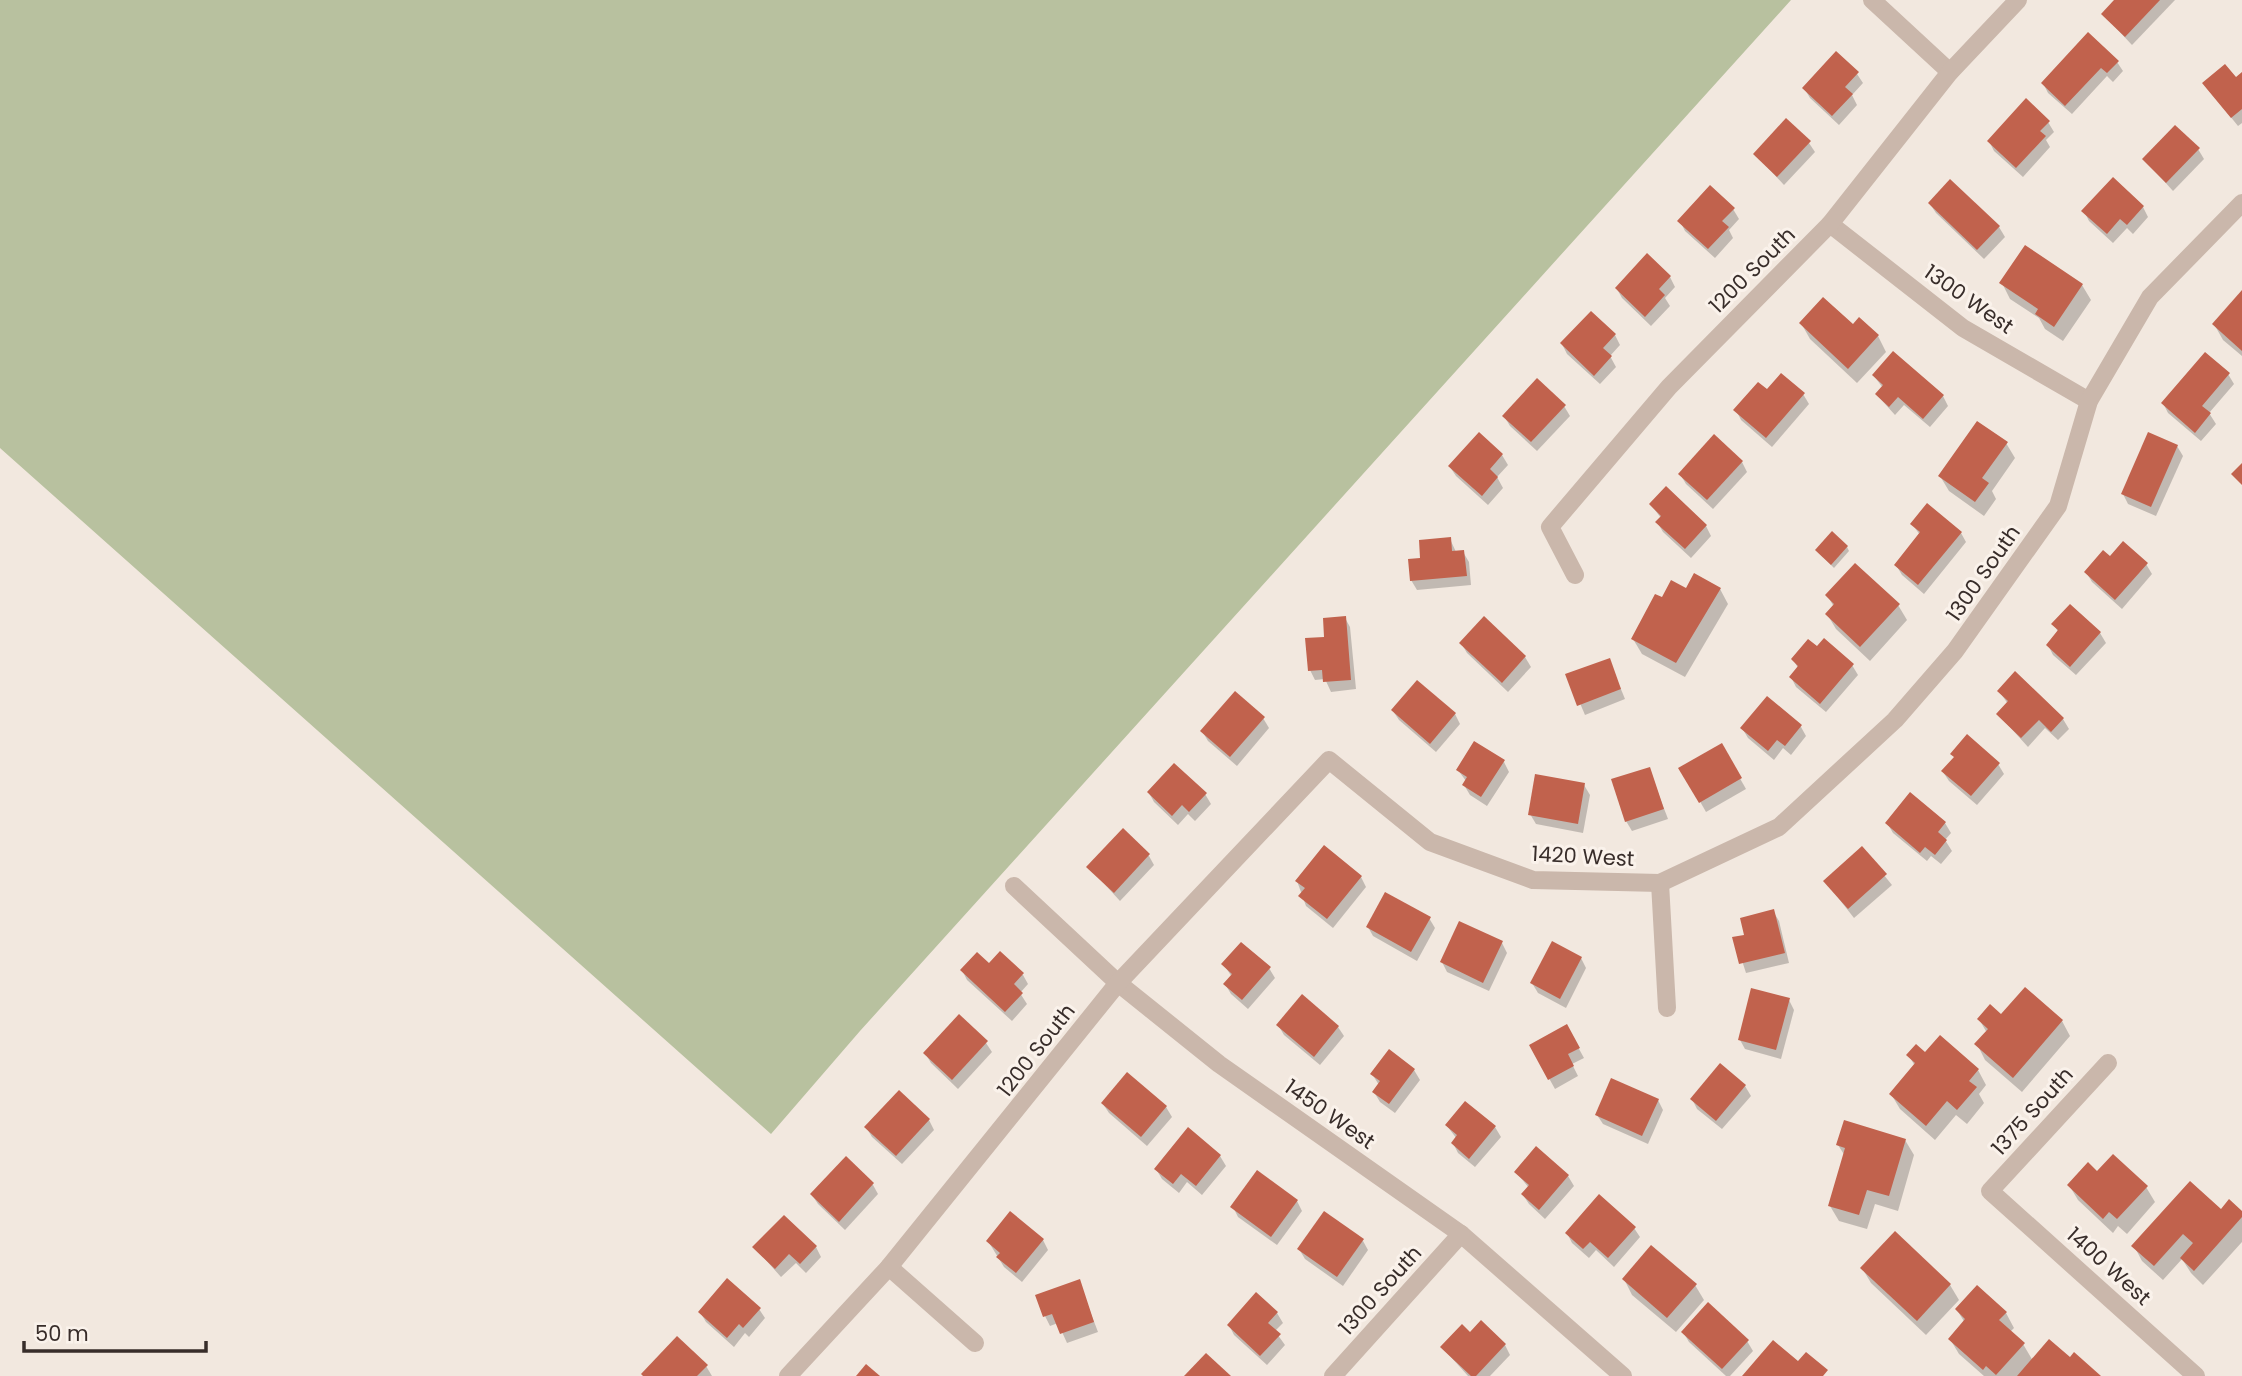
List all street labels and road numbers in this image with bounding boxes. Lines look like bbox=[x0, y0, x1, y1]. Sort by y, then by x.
street label: 1200 South bbox=[1702, 220, 1802, 320]
street label: 1300 West bbox=[1918, 258, 2020, 340]
street label: 1300 South bbox=[1939, 519, 2027, 627]
street label: 1420 West bbox=[1531, 839, 1635, 873]
street label: 1200 South bbox=[990, 997, 1082, 1103]
street label: 1375 South bbox=[1985, 1061, 2079, 1161]
street label: 1450 West bbox=[1279, 1072, 1381, 1156]
street label: 1400 West bbox=[2061, 1220, 2157, 1312]
street label: 1300 South bbox=[1332, 1239, 1428, 1341]

